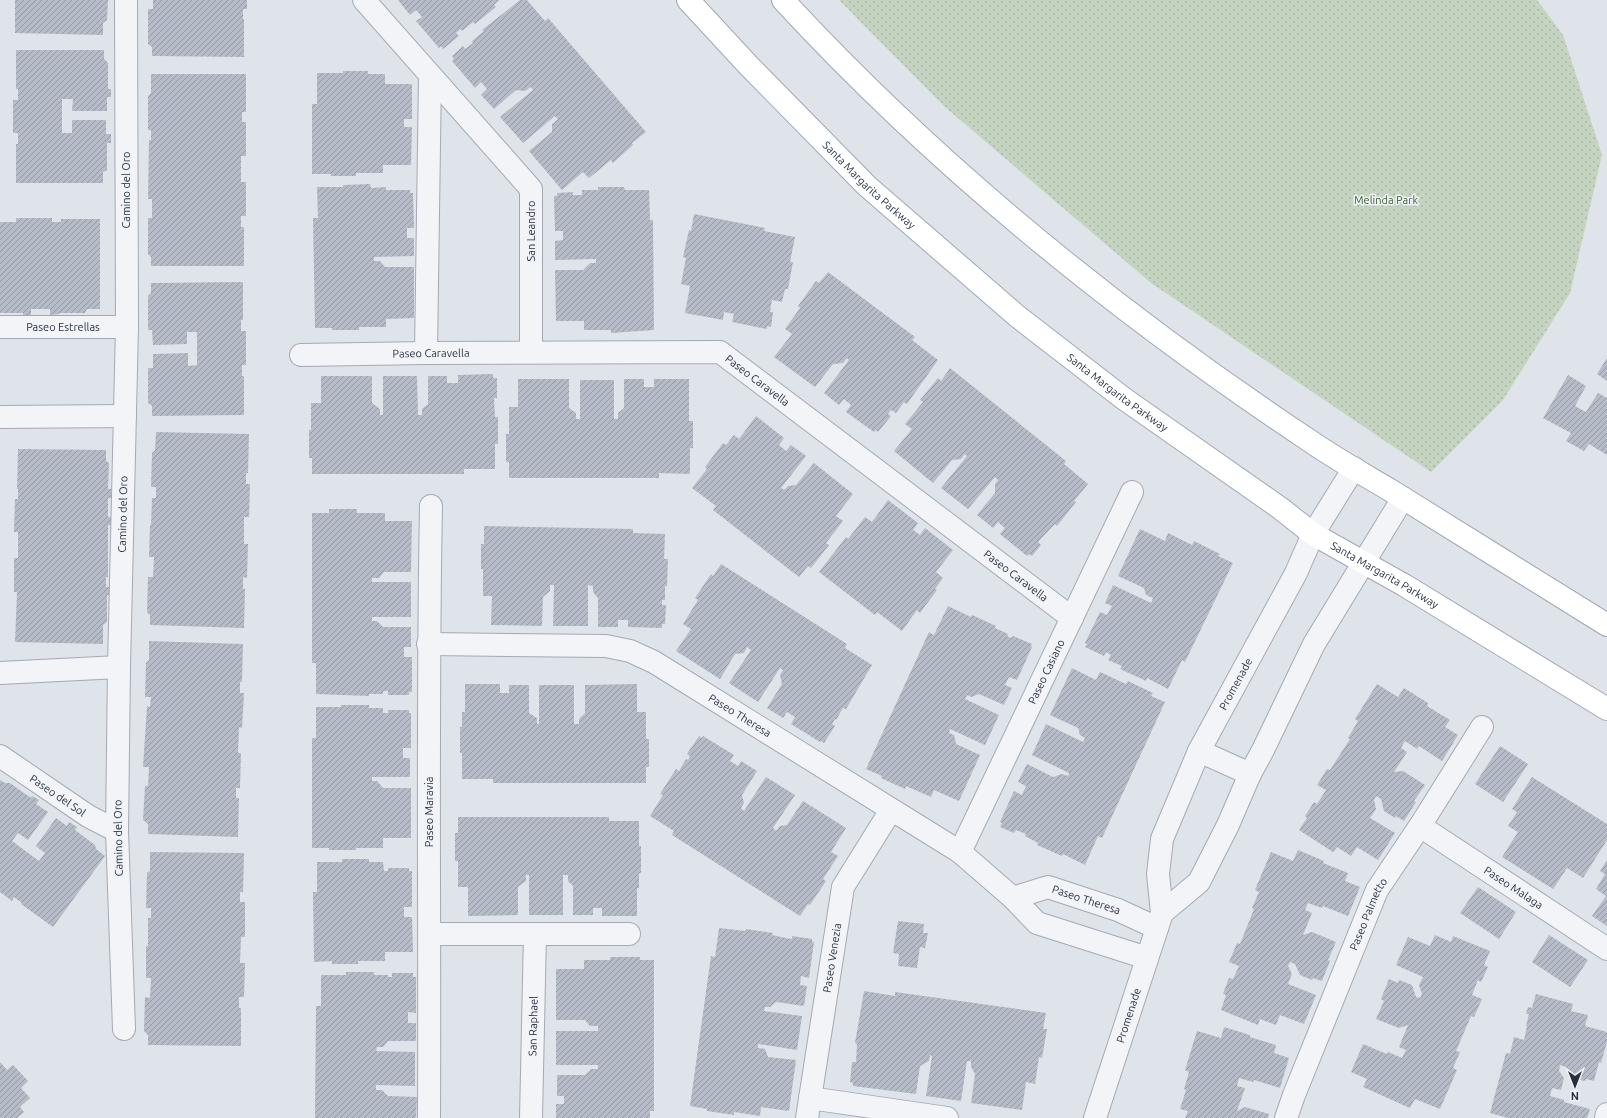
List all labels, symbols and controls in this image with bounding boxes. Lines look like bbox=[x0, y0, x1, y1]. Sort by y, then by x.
street label: Santa Margarita Parkway bbox=[820, 139, 918, 232]
street label: Camino del Oro bbox=[120, 152, 132, 228]
park label: Melinda Park bbox=[1354, 194, 1418, 206]
street label: San Leandro bbox=[525, 201, 537, 261]
street label: Paseo Estrellas bbox=[26, 321, 100, 333]
street label: Paseo Caravella bbox=[392, 347, 470, 360]
street label: Santa Margarita Parkway bbox=[1065, 351, 1171, 434]
street label: Paseo Caravella bbox=[723, 352, 792, 408]
street label: Camino del Oro bbox=[116, 476, 129, 553]
street label: Santa Margarita Parkway bbox=[1329, 539, 1441, 611]
street label: Paseo Caravella bbox=[982, 548, 1050, 604]
street label: Paseo Casiano bbox=[1026, 637, 1067, 706]
street label: Promenade bbox=[1217, 656, 1255, 712]
street label: Paseo Theresa bbox=[706, 691, 773, 739]
street label: Paseo del Sol bbox=[28, 772, 88, 819]
street label: Paseo Maravia bbox=[423, 777, 435, 847]
street label: Camino del Oro bbox=[111, 799, 125, 877]
street label: Paseo Malaga bbox=[1482, 864, 1545, 911]
street label: Paseo Palmetto bbox=[1347, 876, 1389, 952]
street label: Paseo Theresa bbox=[1051, 883, 1122, 916]
street label: Paseo Venezia bbox=[821, 922, 843, 994]
street label: Promenade bbox=[1114, 986, 1143, 1044]
street label: San Raphael bbox=[526, 996, 540, 1056]
north arrow bbox=[1555, 1066, 1595, 1106]
text: N bbox=[1571, 1090, 1579, 1102]

